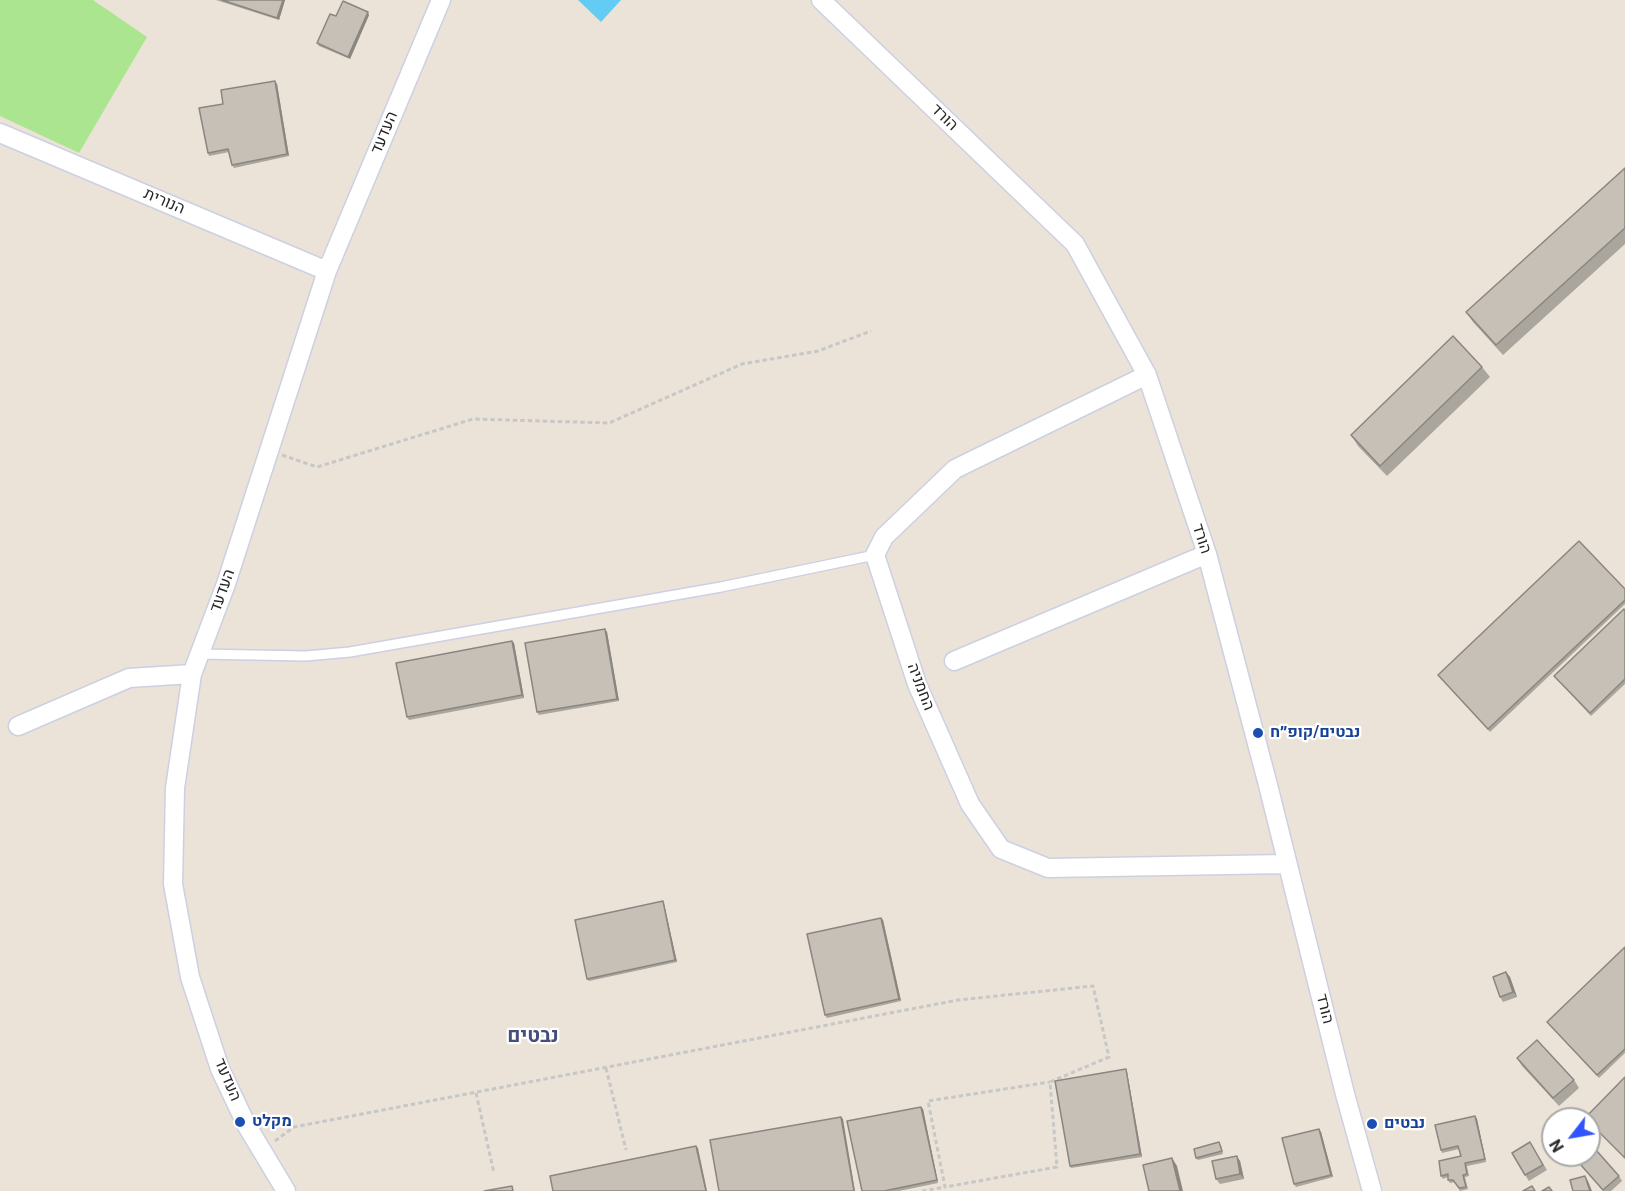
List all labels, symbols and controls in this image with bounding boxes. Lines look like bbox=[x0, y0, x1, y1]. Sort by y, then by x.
street label: הורד bbox=[926, 101, 962, 135]
street label: העדעד bbox=[367, 109, 403, 157]
street label: הנורית bbox=[141, 185, 187, 219]
street label: הורד bbox=[1187, 522, 1215, 556]
street label: העדעד bbox=[206, 567, 240, 615]
street label: החמניה bbox=[902, 661, 938, 713]
place label: נבטים/קופ״ח bbox=[1270, 723, 1360, 743]
marker: נבטים/קופ״ח bbox=[1251, 726, 1265, 740]
street label: הורד bbox=[1311, 992, 1337, 1026]
district label: נבטים bbox=[507, 1025, 559, 1049]
street label: העדעד bbox=[209, 1056, 245, 1104]
north arrow bbox=[1541, 1107, 1601, 1167]
place label: מקלט bbox=[252, 1112, 292, 1132]
place label: נבטים bbox=[1384, 1114, 1425, 1134]
marker: מקלט bbox=[233, 1115, 247, 1129]
marker: נבטים bbox=[1365, 1117, 1379, 1131]
text: N bbox=[1546, 1136, 1568, 1155]

